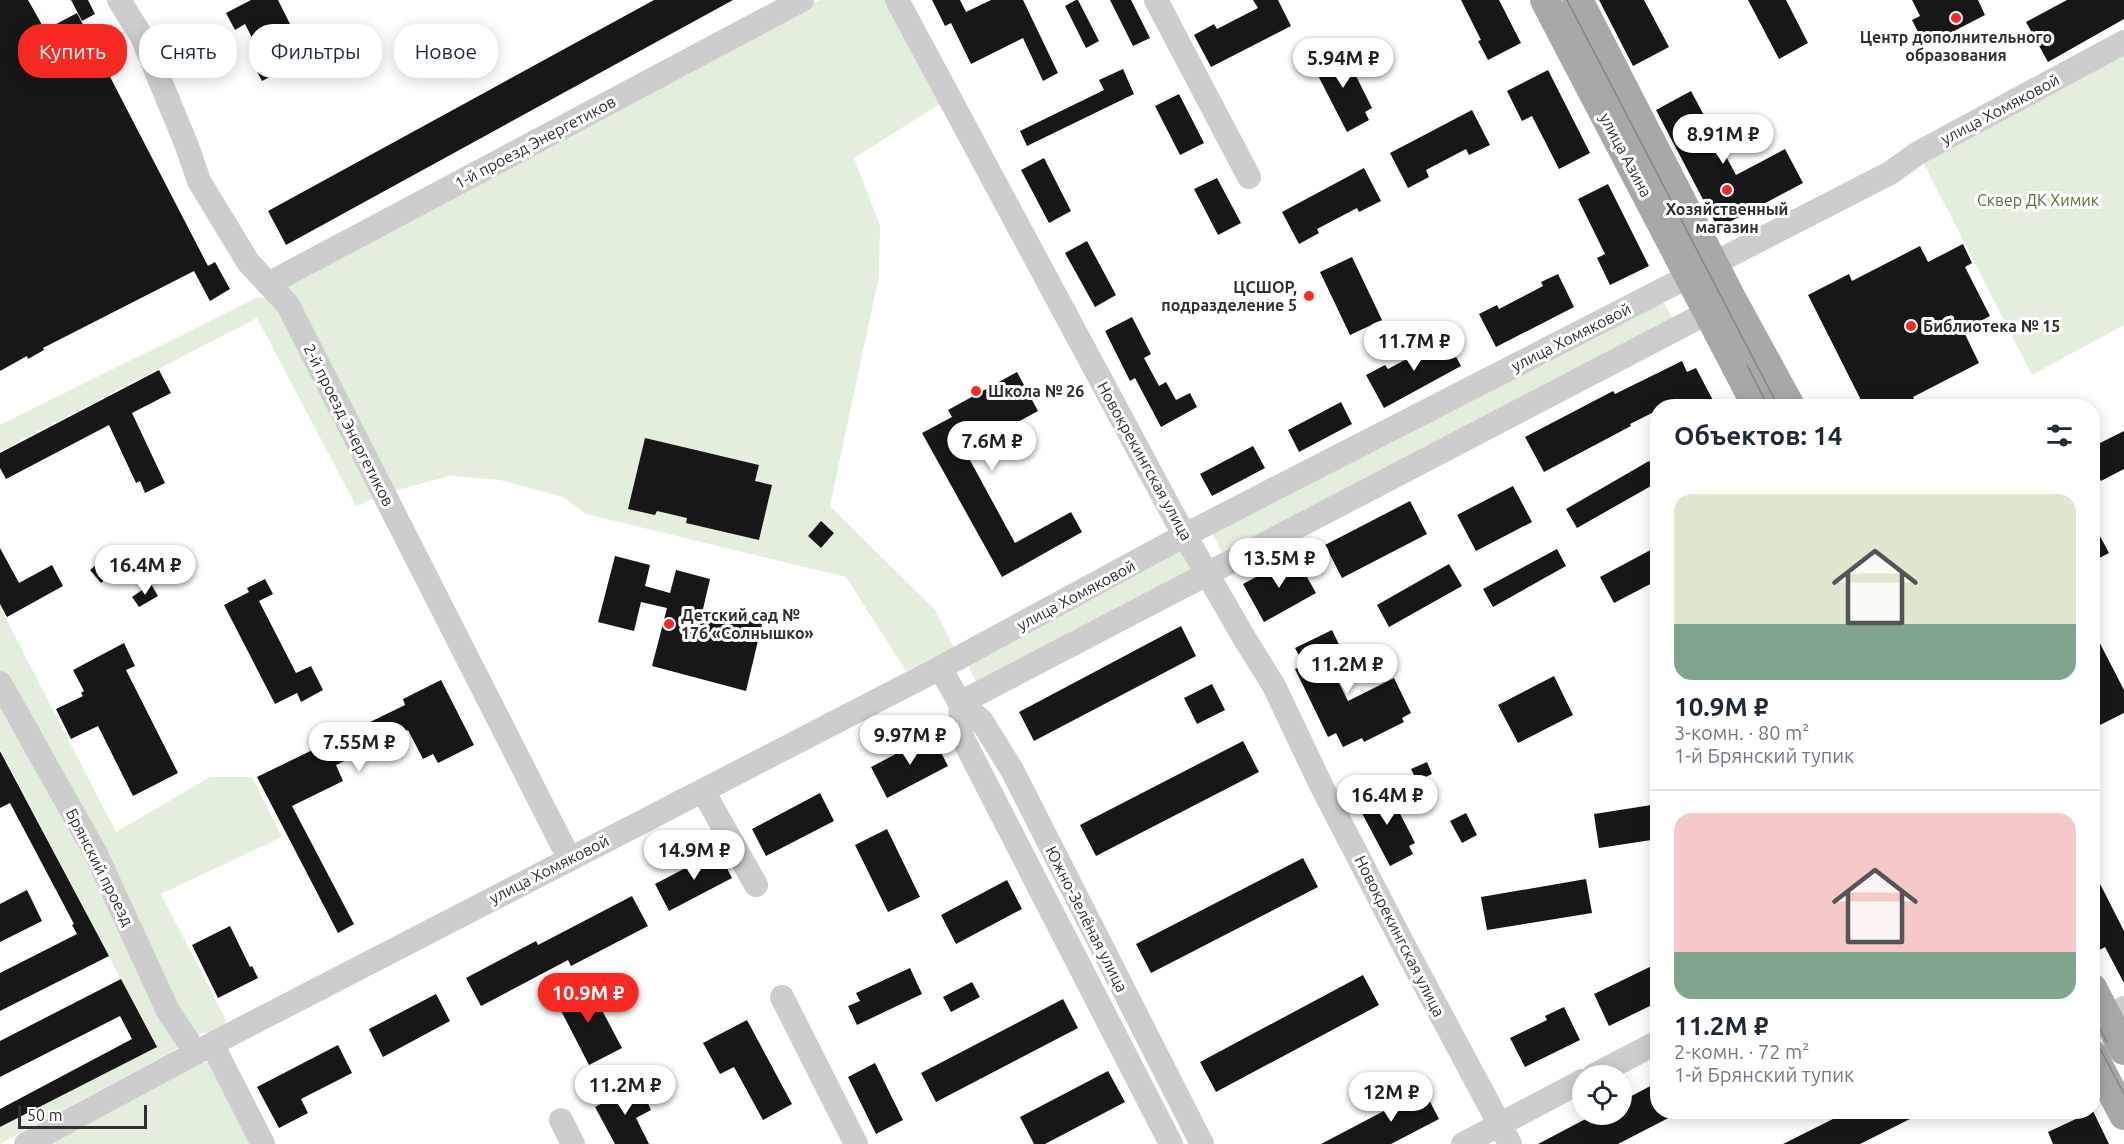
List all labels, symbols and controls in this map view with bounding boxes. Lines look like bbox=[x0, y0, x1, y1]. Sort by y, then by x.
marker: Центр дополнительного образования bbox=[1949, 11, 1963, 25]
chip: Купить bbox=[18, 24, 127, 78]
chip: Снять bbox=[139, 24, 237, 78]
chip: Фильтры bbox=[249, 24, 382, 78]
chip: Новое bbox=[394, 24, 498, 78]
place label: Центр дополнительного образования bbox=[1860, 28, 2052, 64]
pin: 5.94M ₽ bbox=[1288, 38, 1398, 89]
text: 5.94M ₽ bbox=[1307, 46, 1379, 69]
street label: улица Хомяковой bbox=[1938, 70, 2062, 148]
street label: 1-й проезд Энергетиков bbox=[452, 92, 618, 192]
street label: улица Азина bbox=[1596, 110, 1656, 200]
pin: 8.91M ₽ bbox=[1668, 114, 1778, 165]
text: 8.91M ₽ bbox=[1687, 122, 1759, 145]
marker: Хозяйственный магазин bbox=[1720, 183, 1734, 197]
park label: Сквер ДК Химик bbox=[1977, 191, 2099, 209]
place label: Хозяйственный магазин bbox=[1666, 200, 1788, 236]
place label: ЦСШОР, подразделение 5 bbox=[1161, 278, 1297, 314]
marker: ЦСШОР, подразделение 5 bbox=[1302, 289, 1316, 303]
street label: улица Хомяковой bbox=[1508, 299, 1634, 375]
place label: Библиотека № 15 bbox=[1923, 317, 2060, 335]
marker: Библиотека № 15 bbox=[1904, 319, 1918, 333]
pin: 11.7M ₽ bbox=[1359, 321, 1469, 372]
text: 11.7M ₽ bbox=[1378, 329, 1450, 352]
street label: 2-й проезд Энергетиков bbox=[300, 341, 398, 509]
street label: Новокрекингская улица bbox=[1094, 379, 1196, 543]
place label: Школа № 26 bbox=[988, 382, 1084, 400]
marker: Школа № 26 bbox=[969, 384, 983, 398]
icon: filters bbox=[2043, 419, 2076, 452]
pin: 7.6M ₽ bbox=[943, 421, 1041, 472]
text: Объектов: 14 bbox=[1674, 421, 1842, 450]
text: 7.6M ₽ bbox=[961, 429, 1023, 452]
icon: home bbox=[1821, 533, 1929, 641]
pin: 13.5M ₽ bbox=[1224, 538, 1334, 589]
pin: 16.4M ₽ bbox=[90, 545, 200, 596]
text: 13.5M ₽ bbox=[1243, 546, 1315, 569]
text: 16.4M ₽ bbox=[109, 553, 181, 576]
street label: улица Хомяковой bbox=[1014, 556, 1138, 634]
place label: Детский сад № 176 «Солнышко» bbox=[681, 606, 814, 642]
marker: Детский сад № 176 «Солнышко» bbox=[662, 617, 676, 631]
pin: 11.2M ₽ bbox=[1292, 644, 1402, 695]
text: 11.2M ₽ bbox=[1311, 652, 1383, 675]
text: 10.9M ₽ bbox=[1674, 692, 1768, 721]
pin: 9.97M ₽ bbox=[855, 715, 965, 766]
text: 3-комн. · 80 m² bbox=[1674, 721, 1809, 744]
pin: 7.55M ₽ bbox=[304, 722, 414, 773]
text: 9.97M ₽ bbox=[874, 723, 946, 746]
text: 7.55M ₽ bbox=[323, 730, 395, 753]
text: 1-й Брянский тупик bbox=[1674, 744, 1854, 767]
pin: 16.4M ₽ bbox=[1332, 775, 1442, 826]
text: 16.4M ₽ bbox=[1351, 783, 1423, 806]
street label: Брянский проезд bbox=[63, 805, 137, 929]
pin: 14.9M ₽ bbox=[639, 830, 749, 881]
street label: улица Хомяковой bbox=[486, 831, 612, 907]
text: 14.9M ₽ bbox=[658, 838, 730, 861]
street label: Южно-Зелёная улица bbox=[1042, 843, 1132, 995]
street label: Новокрекингская улица bbox=[1351, 852, 1449, 1020]
icon: home bbox=[1821, 852, 1929, 960]
pin: 10.9M ₽ bbox=[533, 973, 643, 1024]
text: 10.9M ₽ bbox=[552, 981, 624, 1004]
text: 11.2M ₽ bbox=[1674, 1011, 1768, 1040]
text: 2-комн. · 72 m² bbox=[1674, 1040, 1809, 1063]
text: 1-й Брянский тупик bbox=[1674, 1063, 1854, 1086]
pin: 11.2M ₽ bbox=[570, 1065, 680, 1116]
map controls bbox=[1572, 1065, 1632, 1125]
button: locate bbox=[1572, 1065, 1632, 1125]
pin: 12M ₽ bbox=[1349, 1072, 1433, 1123]
text: 11.2M ₽ bbox=[589, 1073, 661, 1096]
text: 12M ₽ bbox=[1363, 1080, 1419, 1103]
scale bar bbox=[18, 1102, 147, 1130]
text: 50 m bbox=[27, 1106, 63, 1124]

